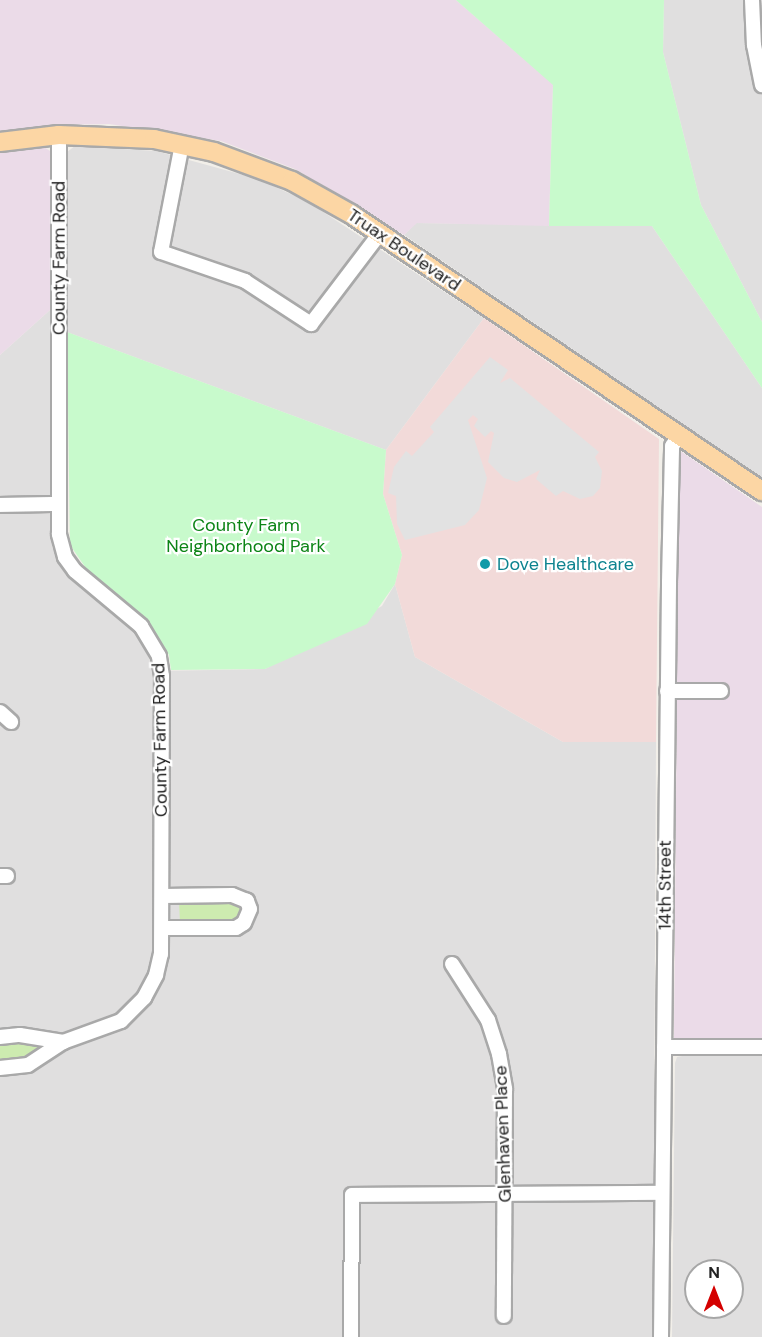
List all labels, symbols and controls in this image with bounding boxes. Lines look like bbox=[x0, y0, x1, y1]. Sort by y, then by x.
street label: County Farm Road bbox=[48, 181, 70, 335]
street label: Truax Boulevard bbox=[343, 204, 465, 296]
park label: County Farm Neighborhood Park bbox=[166, 515, 326, 558]
place label: Dove Healthcare bbox=[497, 553, 634, 575]
marker: Dove Healthcare bbox=[478, 557, 492, 571]
street label: County Farm Road bbox=[148, 663, 172, 817]
street label: 14th Street bbox=[654, 840, 676, 930]
street label: Glenhaven Place bbox=[490, 1065, 516, 1203]
north arrow bbox=[684, 1259, 744, 1319]
text: N bbox=[708, 1262, 720, 1283]

